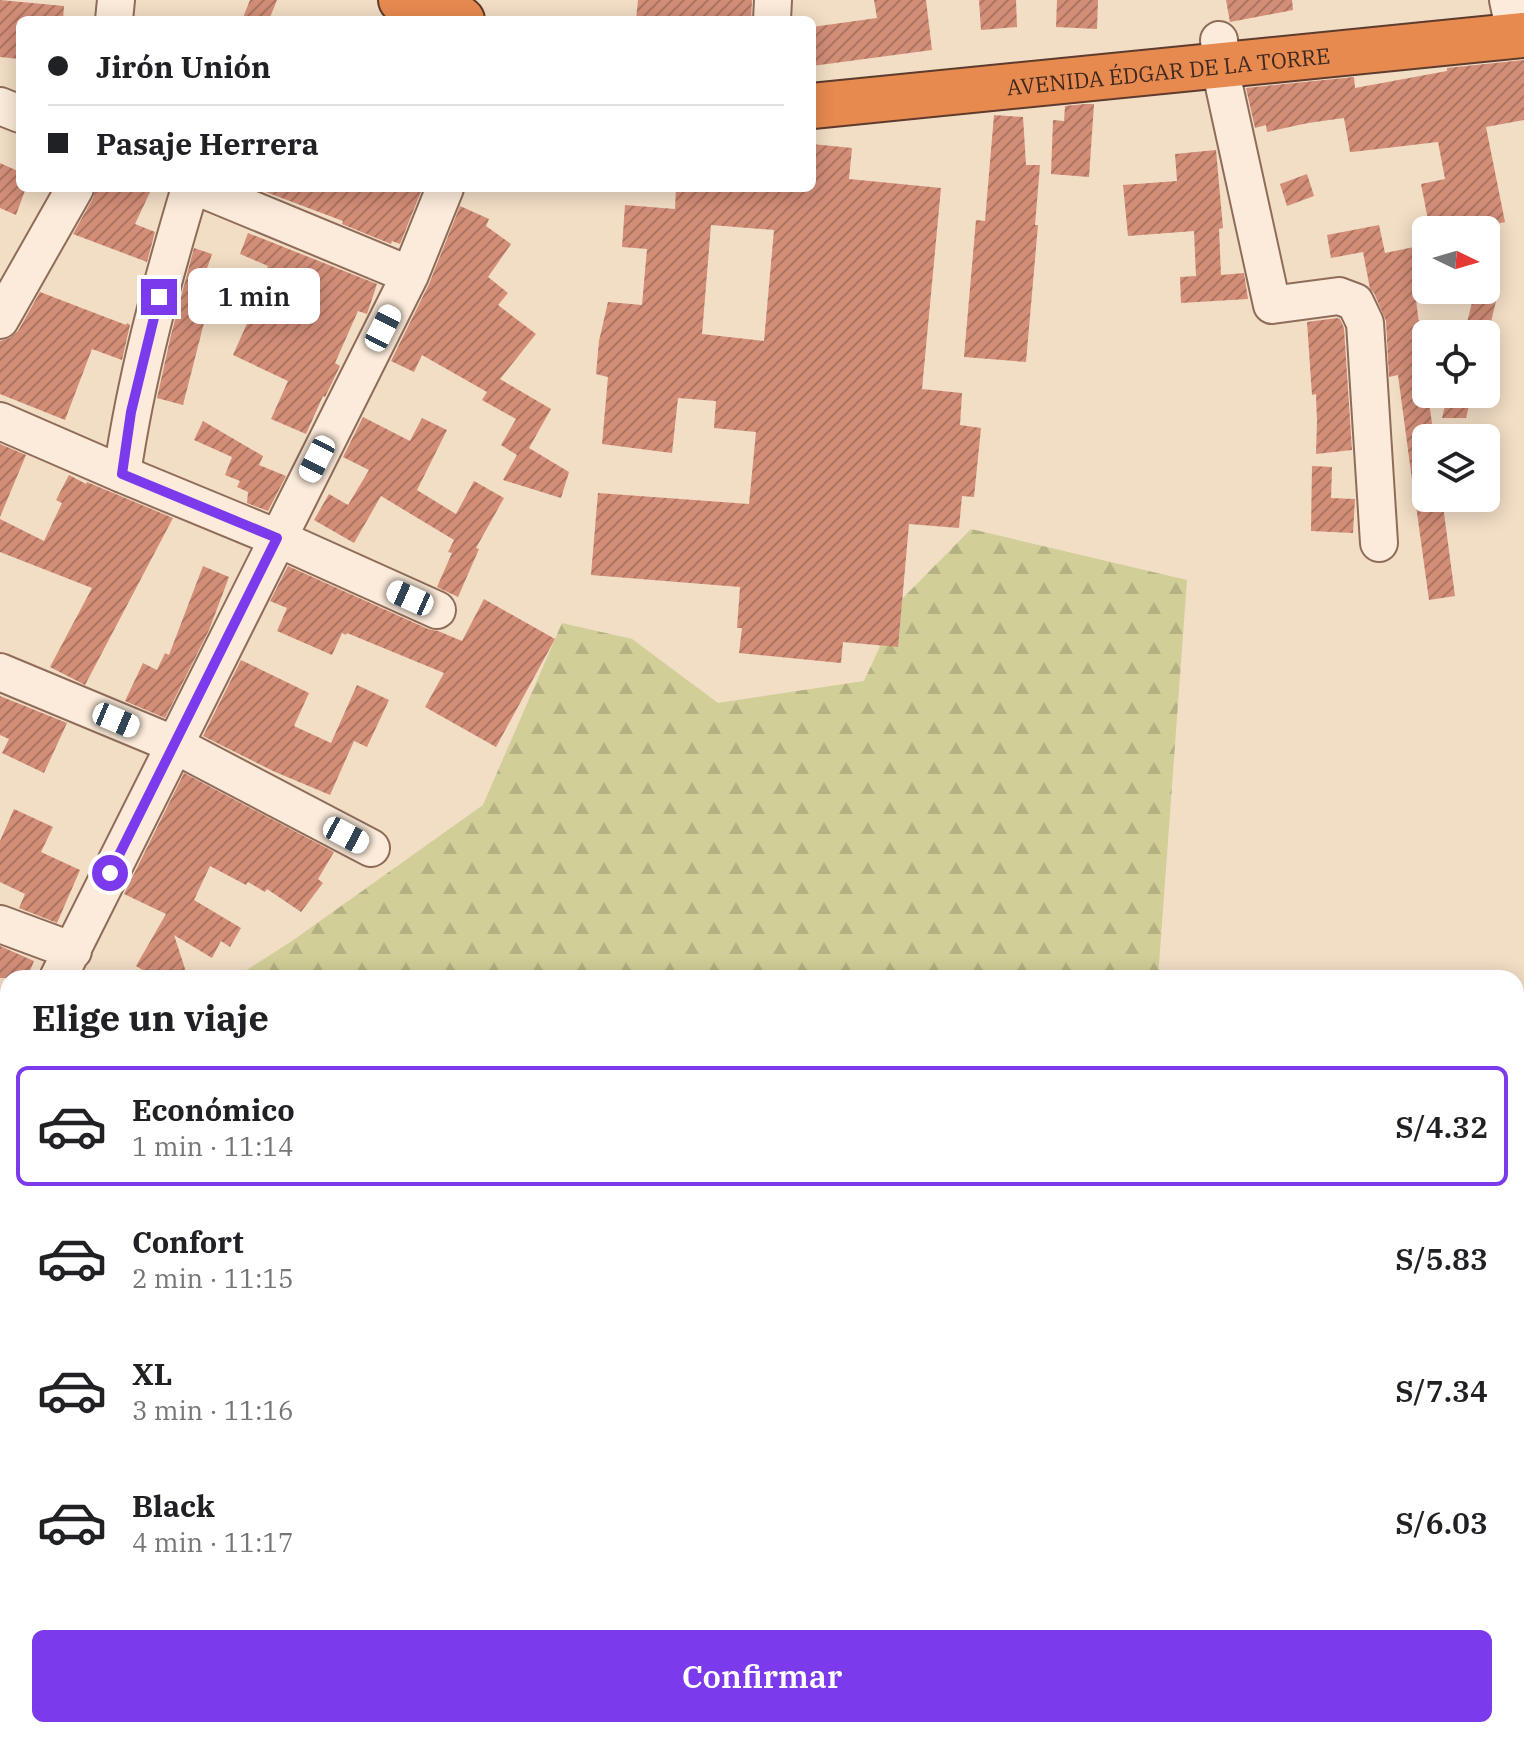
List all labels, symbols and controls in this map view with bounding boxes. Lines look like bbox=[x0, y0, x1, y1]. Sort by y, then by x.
street label: AVENIDA ÉDGAR DE LA TORRE bbox=[1005, 40, 1331, 101]
text: Jirón Unión bbox=[96, 47, 271, 86]
text: Pasaje Herrera bbox=[96, 124, 319, 163]
north arrow bbox=[1412, 216, 1500, 304]
map controls bbox=[1412, 216, 1500, 512]
callout: 1 min bbox=[187, 269, 319, 325]
route end bbox=[141, 279, 177, 315]
text: 1 min bbox=[218, 279, 290, 313]
car bbox=[361, 301, 405, 355]
button: locate bbox=[1412, 320, 1500, 408]
button: layers bbox=[1412, 424, 1500, 512]
car bbox=[295, 432, 339, 486]
car bbox=[383, 577, 437, 619]
car bbox=[89, 700, 143, 740]
car bbox=[319, 813, 373, 857]
route start bbox=[92, 855, 128, 891]
text: Elige un viaje bbox=[32, 994, 269, 1041]
icon: car bbox=[36, 1090, 108, 1162]
text: Económico bbox=[132, 1090, 295, 1129]
text: S/4.32 bbox=[1395, 1107, 1488, 1146]
text: 1 min · 11:14 bbox=[132, 1129, 294, 1163]
icon: car bbox=[36, 1222, 108, 1294]
text: Confort bbox=[132, 1222, 244, 1261]
text: S/5.83 bbox=[1395, 1239, 1488, 1278]
text: 2 min · 11:15 bbox=[132, 1261, 294, 1295]
icon: car bbox=[36, 1354, 108, 1426]
text: XL bbox=[132, 1354, 172, 1393]
text: S/7.34 bbox=[1395, 1371, 1488, 1410]
text: 3 min · 11:16 bbox=[132, 1393, 294, 1427]
icon: car bbox=[36, 1486, 108, 1558]
text: Black bbox=[132, 1486, 215, 1525]
text: S/6.03 bbox=[1395, 1503, 1488, 1542]
text: 4 min · 11:17 bbox=[132, 1525, 294, 1559]
button: Confirmar bbox=[32, 1630, 1492, 1722]

